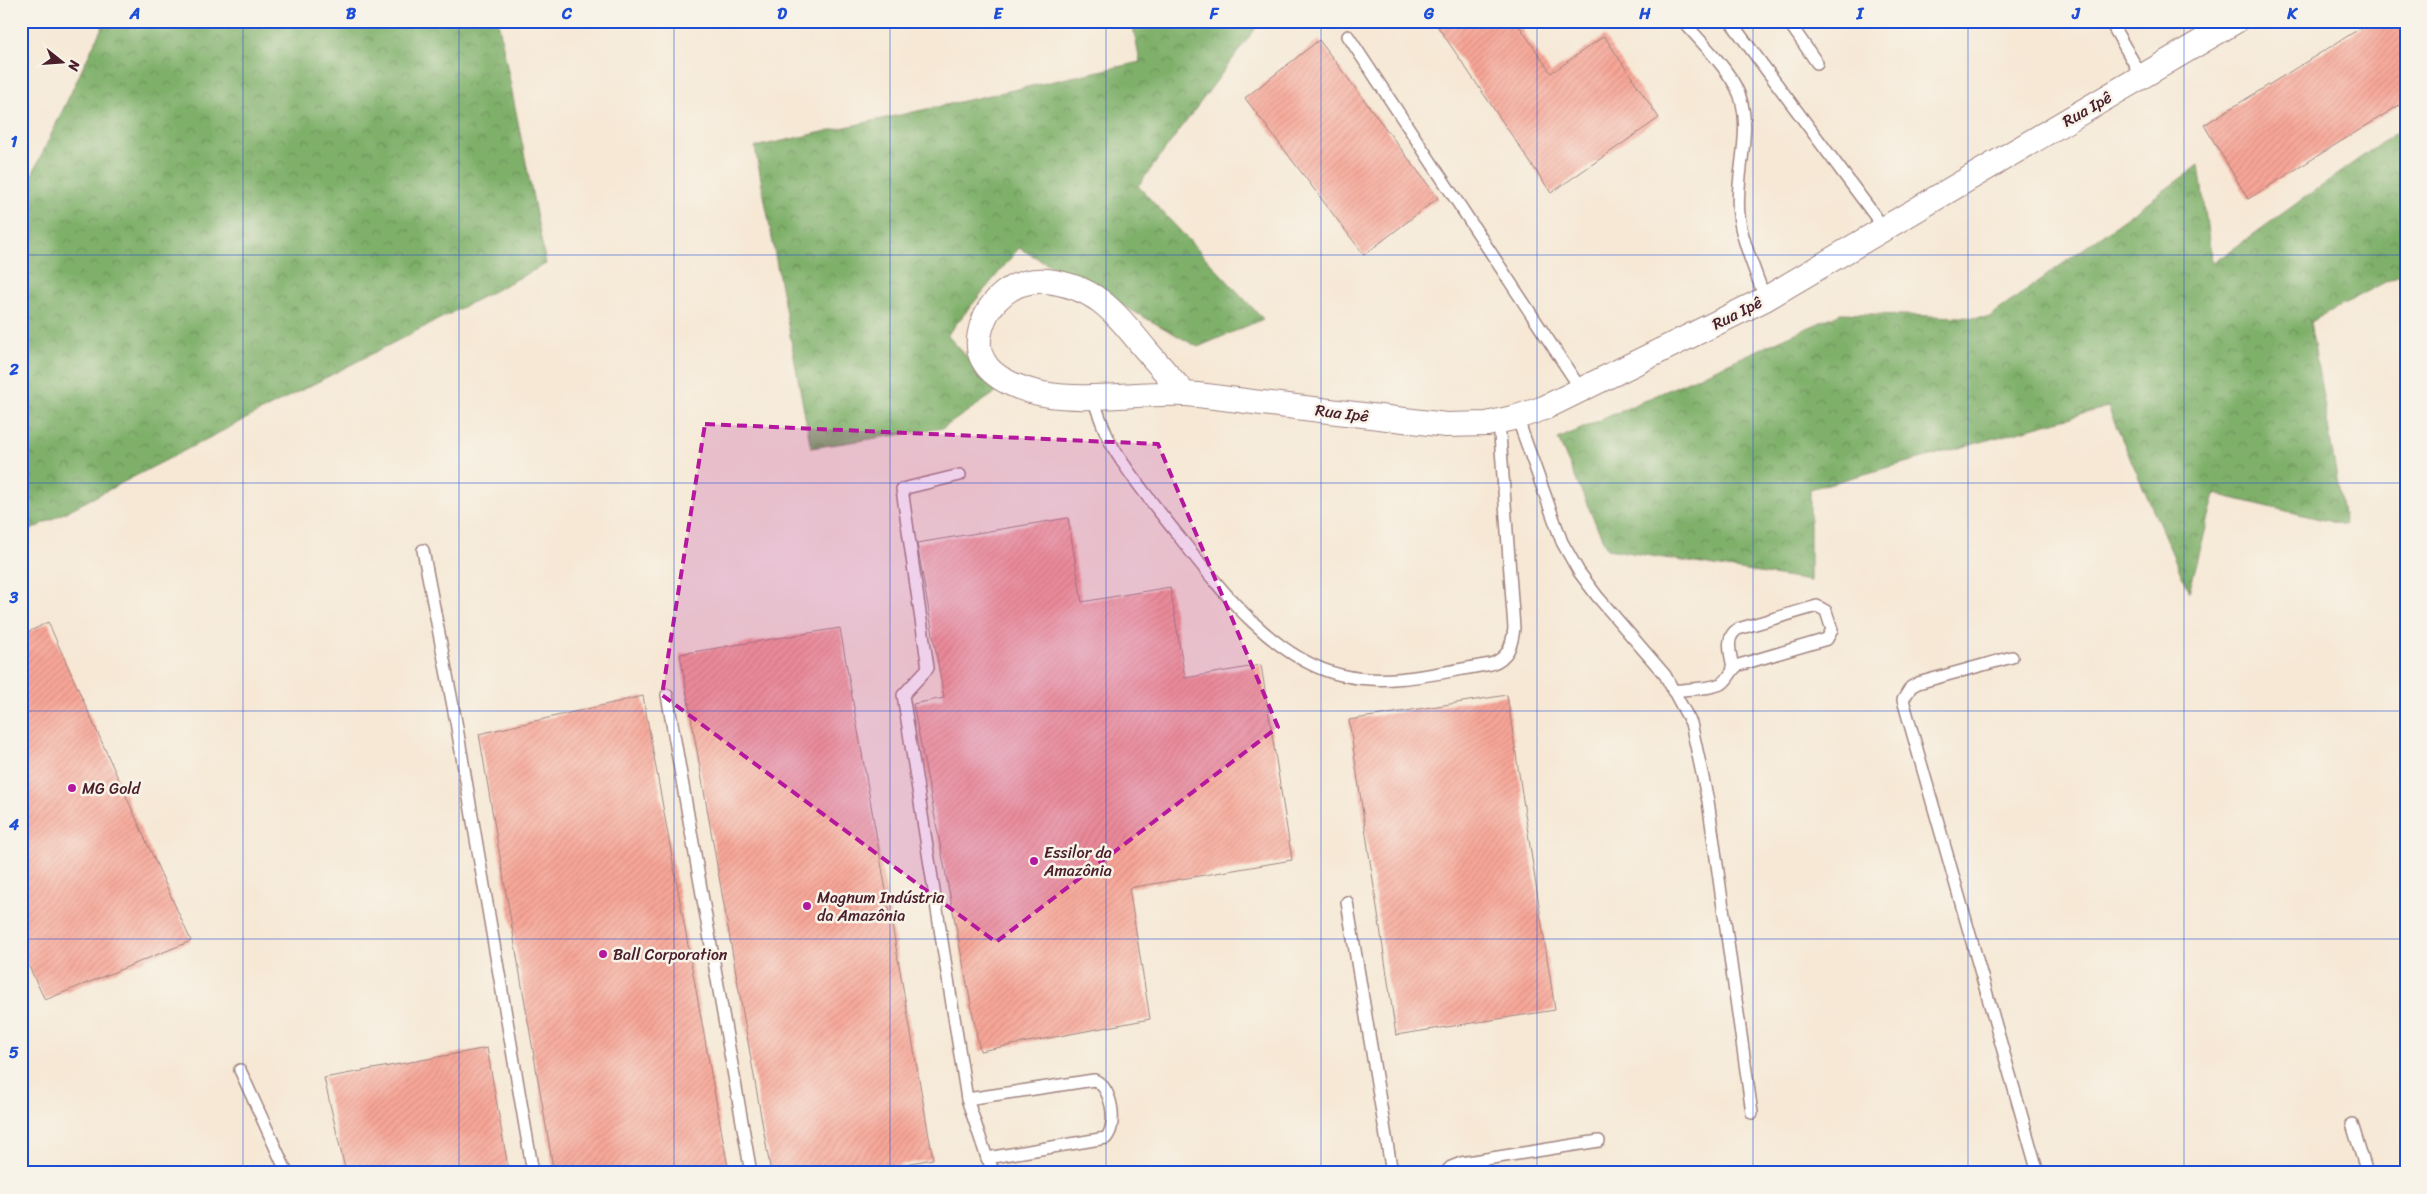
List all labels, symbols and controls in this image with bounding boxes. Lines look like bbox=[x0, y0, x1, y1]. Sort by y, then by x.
text: A bbox=[129, 0, 140, 28]
text: B bbox=[346, 0, 357, 28]
text: C bbox=[561, 0, 573, 28]
text: D bbox=[777, 0, 787, 28]
text: E bbox=[994, 0, 1004, 28]
text: F bbox=[1209, 0, 1220, 28]
text: G bbox=[1423, 0, 1435, 28]
text: H bbox=[1638, 0, 1651, 28]
text: I bbox=[1856, 0, 1865, 28]
text: J bbox=[2071, 0, 2081, 28]
text: K bbox=[2286, 0, 2298, 28]
north arrow bbox=[38, 38, 88, 88]
text: N bbox=[60, 56, 88, 74]
street label: Rua Ipê bbox=[2057, 83, 2117, 135]
text: 1 bbox=[11, 127, 18, 156]
street label: Rua Ipê bbox=[1707, 288, 1767, 338]
text: 2 bbox=[8, 355, 19, 384]
street label: Rua Ipê bbox=[1314, 395, 1370, 431]
text: 3 bbox=[9, 583, 19, 612]
place label: MG Gold bbox=[82, 774, 142, 803]
marker: MG Gold bbox=[66, 782, 78, 794]
text: 4 bbox=[8, 810, 19, 839]
place label: Essilor da Amazônia bbox=[1043, 838, 1112, 885]
marker: Essilor da Amazônia bbox=[1028, 855, 1040, 867]
place label: Magnum Indústria da Amazônia bbox=[817, 883, 945, 930]
marker: Magnum Indústria da Amazônia bbox=[801, 900, 813, 912]
place label: Ball Corporation bbox=[613, 940, 728, 969]
marker: Ball Corporation bbox=[597, 948, 609, 960]
text: 5 bbox=[9, 1038, 19, 1067]

